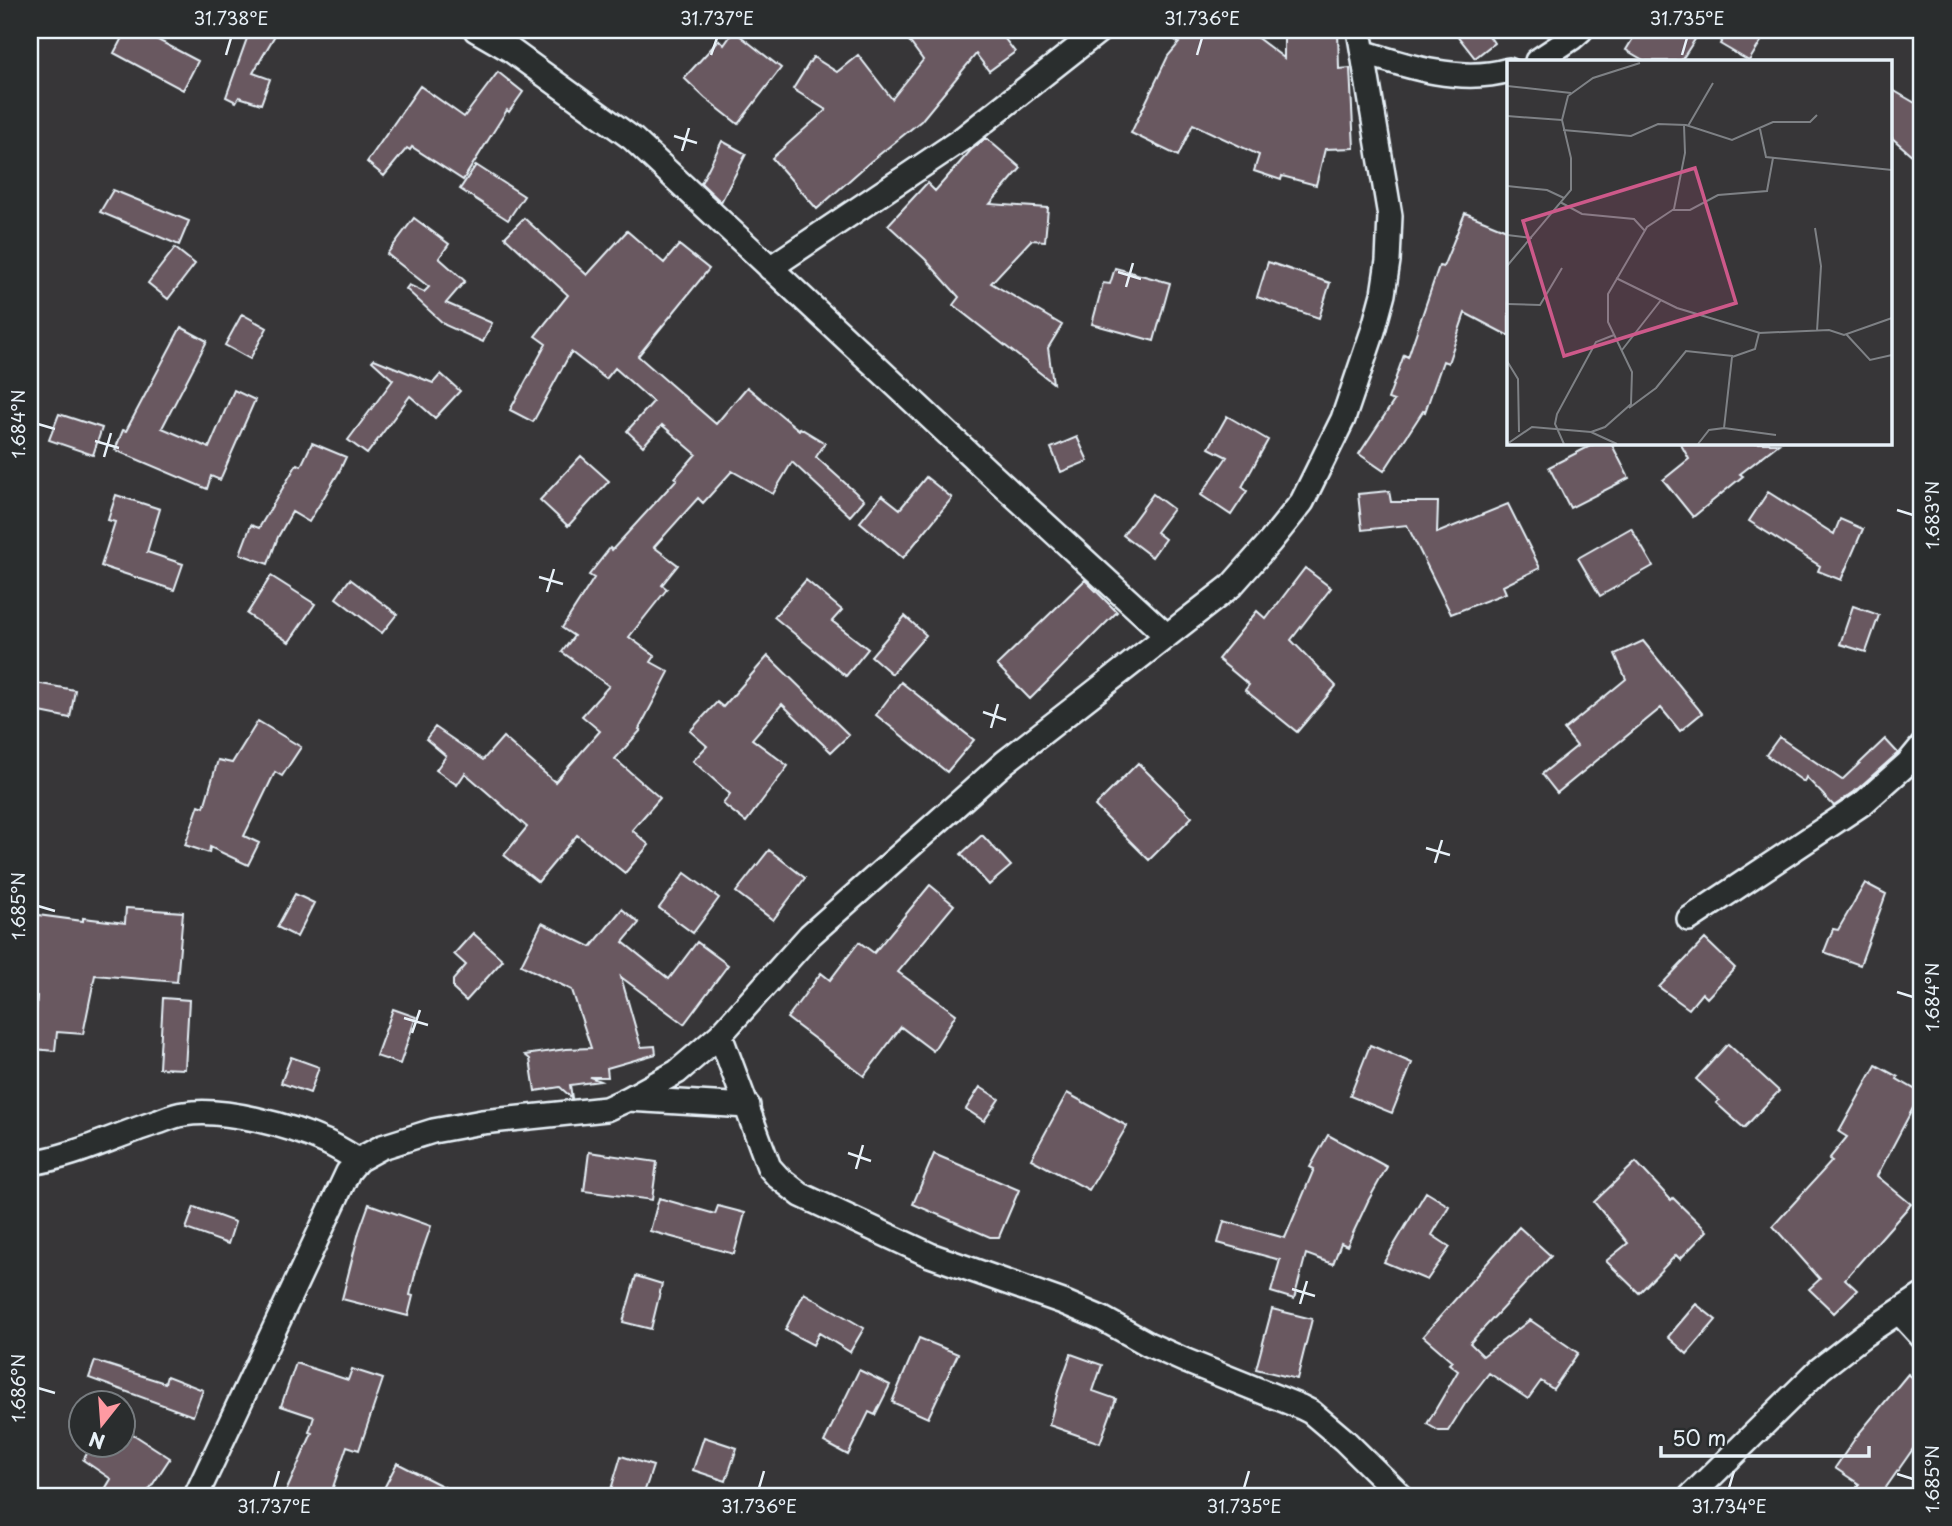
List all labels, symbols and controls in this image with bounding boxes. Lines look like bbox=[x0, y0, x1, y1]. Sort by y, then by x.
text: 31.738°E bbox=[193, 4, 269, 31]
text: 31.737°E bbox=[680, 4, 754, 31]
text: 31.736°E bbox=[1164, 4, 1240, 31]
text: 31.735°E bbox=[1650, 4, 1724, 31]
inset map bbox=[1507, 60, 1892, 444]
text: 1.684°N bbox=[4, 390, 31, 459]
text: 1.683°N bbox=[1918, 481, 1945, 549]
text: 1.685°N bbox=[4, 872, 31, 940]
text: 1.684°N bbox=[1918, 963, 1945, 1032]
text: 1.686°N bbox=[4, 1354, 31, 1422]
north arrow bbox=[66, 1390, 136, 1460]
scale bar bbox=[1661, 1414, 1870, 1458]
text: 50 m bbox=[1672, 1421, 1726, 1453]
text: N bbox=[85, 1426, 108, 1457]
text: 1.685°N bbox=[1918, 1445, 1945, 1513]
text: 31.737°E bbox=[237, 1492, 311, 1519]
text: 31.736°E bbox=[721, 1492, 797, 1519]
text: 31.735°E bbox=[1207, 1492, 1281, 1519]
text: 31.734°E bbox=[1691, 1492, 1767, 1519]

